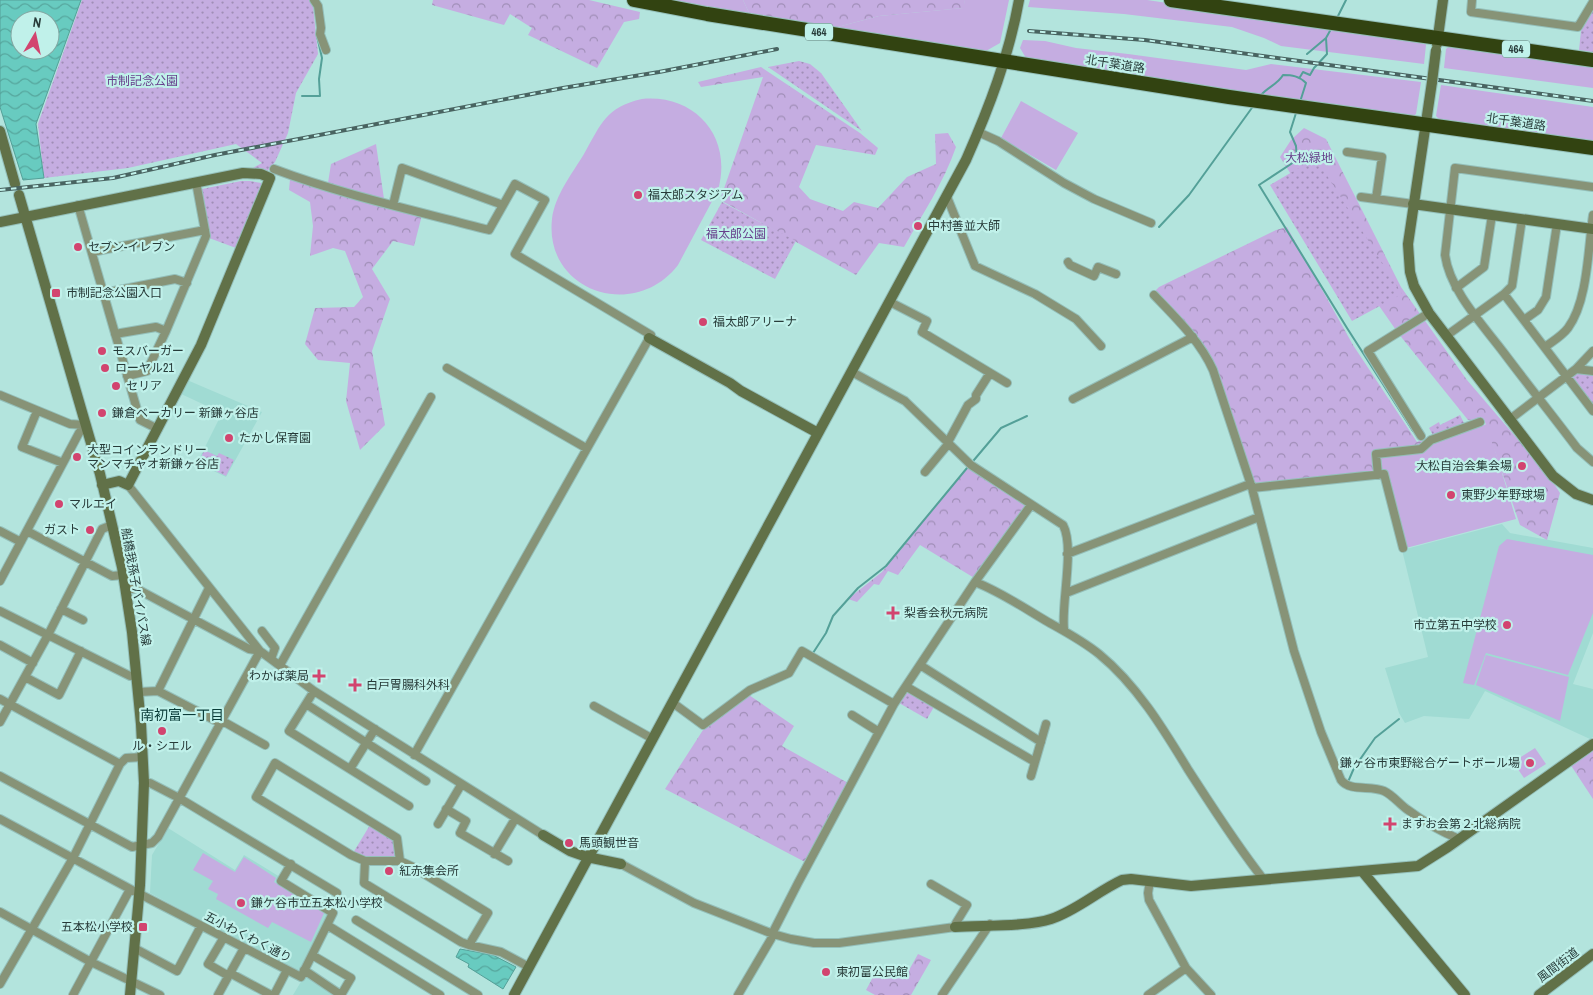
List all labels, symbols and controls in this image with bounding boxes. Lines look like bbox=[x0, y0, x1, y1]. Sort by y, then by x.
north arrow bbox=[10, 10, 60, 60]
text: N bbox=[32, 13, 43, 32]
road number: 464 bbox=[805, 24, 833, 41]
road number: 464 bbox=[1502, 41, 1530, 58]
street label: 北千葉道路 bbox=[1084, 51, 1146, 77]
park label: 市制記念公園 bbox=[106, 73, 178, 89]
street label: 北千葉道路 bbox=[1485, 110, 1547, 134]
park label: 大松緑地 bbox=[1285, 150, 1333, 166]
place label: 福太郎スタジアム bbox=[648, 187, 743, 203]
marker: 福太郎スタジアム bbox=[632, 189, 644, 201]
place label: 中村善並大師 bbox=[928, 218, 1000, 234]
marker: 中村善並大師 bbox=[912, 220, 924, 232]
park label: 福太郎公園 bbox=[706, 226, 766, 242]
place label: セブン-イレブン bbox=[88, 239, 175, 255]
marker: セブン-イレブン bbox=[72, 241, 84, 253]
place label: 市制記念公園入口 bbox=[66, 285, 162, 301]
marker: 市制記念公園入口 bbox=[50, 287, 62, 299]
place label: 福太郎アリーナ bbox=[713, 314, 797, 330]
marker: 福太郎アリーナ bbox=[697, 316, 709, 328]
place label: モスバーガー bbox=[112, 343, 184, 359]
marker: モスバーガー bbox=[96, 345, 108, 357]
place label: ローヤル21 bbox=[115, 360, 174, 376]
marker: ローヤル21 bbox=[99, 362, 111, 374]
place label: セリア bbox=[126, 378, 162, 394]
marker: セリア bbox=[110, 380, 122, 392]
place label: 鎌倉ベーカリー 新鎌ヶ谷店 bbox=[112, 405, 259, 421]
marker: 鎌倉ベーカリー 新鎌ヶ谷店 bbox=[96, 407, 108, 419]
place label: たかし保育園 bbox=[239, 430, 311, 446]
marker: たかし保育園 bbox=[223, 432, 235, 444]
place label: 大型コインランドリー マンマチャオ新鎌ヶ谷店 bbox=[87, 442, 219, 472]
marker: 大型コインランドリー マンマチャオ新鎌ヶ谷店 bbox=[71, 451, 83, 463]
place label: 大松自治会集会場 bbox=[1416, 458, 1512, 474]
marker: 大松自治会集会場 bbox=[1516, 460, 1528, 472]
place label: 東野少年野球場 bbox=[1461, 487, 1545, 503]
marker: 東野少年野球場 bbox=[1445, 489, 1457, 501]
place label: マルエイ bbox=[69, 496, 117, 512]
marker: マルエイ bbox=[53, 498, 65, 510]
place label: ガスト bbox=[44, 522, 80, 538]
marker: ガスト bbox=[84, 524, 96, 536]
street label: 船橋我孫子バイパス線 bbox=[118, 527, 154, 647]
place label: 梨香会秋元病院 bbox=[904, 605, 988, 621]
marker: 梨香会秋元病院 bbox=[886, 606, 900, 620]
place label: 市立第五中学校 bbox=[1413, 617, 1497, 633]
marker: 市立第五中学校 bbox=[1501, 619, 1513, 631]
place label: わかば薬局 bbox=[249, 668, 309, 684]
marker: わかば薬局 bbox=[313, 670, 325, 682]
place label: 白戸胃腸科外科 bbox=[366, 677, 450, 693]
marker: 白戸胃腸科外科 bbox=[348, 678, 362, 692]
district label: 南初富一丁目 bbox=[140, 706, 224, 724]
marker: ル・シエル bbox=[156, 725, 168, 737]
place label: ル・シエル bbox=[132, 738, 192, 754]
place label: 鎌ヶ谷市東野総合ゲートボール場 bbox=[1340, 755, 1520, 771]
marker: 鎌ヶ谷市東野総合ゲートボール場 bbox=[1524, 757, 1536, 769]
place label: ますお会第２北総病院 bbox=[1401, 816, 1521, 832]
marker: ますお会第２北総病院 bbox=[1383, 817, 1397, 831]
place label: 馬頭観世音 bbox=[579, 835, 639, 851]
marker: 馬頭観世音 bbox=[563, 837, 575, 849]
place label: 紅赤集会所 bbox=[399, 863, 459, 879]
marker: 紅赤集会所 bbox=[383, 865, 395, 877]
place label: 鎌ケ谷市立五本松小学校 bbox=[251, 895, 383, 911]
marker: 鎌ケ谷市立五本松小学校 bbox=[235, 897, 247, 909]
street label: 五小わくわく通り bbox=[202, 908, 294, 966]
place label: 五本松小学校 bbox=[61, 919, 133, 935]
marker: 五本松小学校 bbox=[137, 921, 149, 933]
street label: 風間街道 bbox=[1534, 944, 1582, 986]
place label: 東初富公民館 bbox=[836, 964, 908, 980]
marker: 東初富公民館 bbox=[820, 966, 832, 978]

